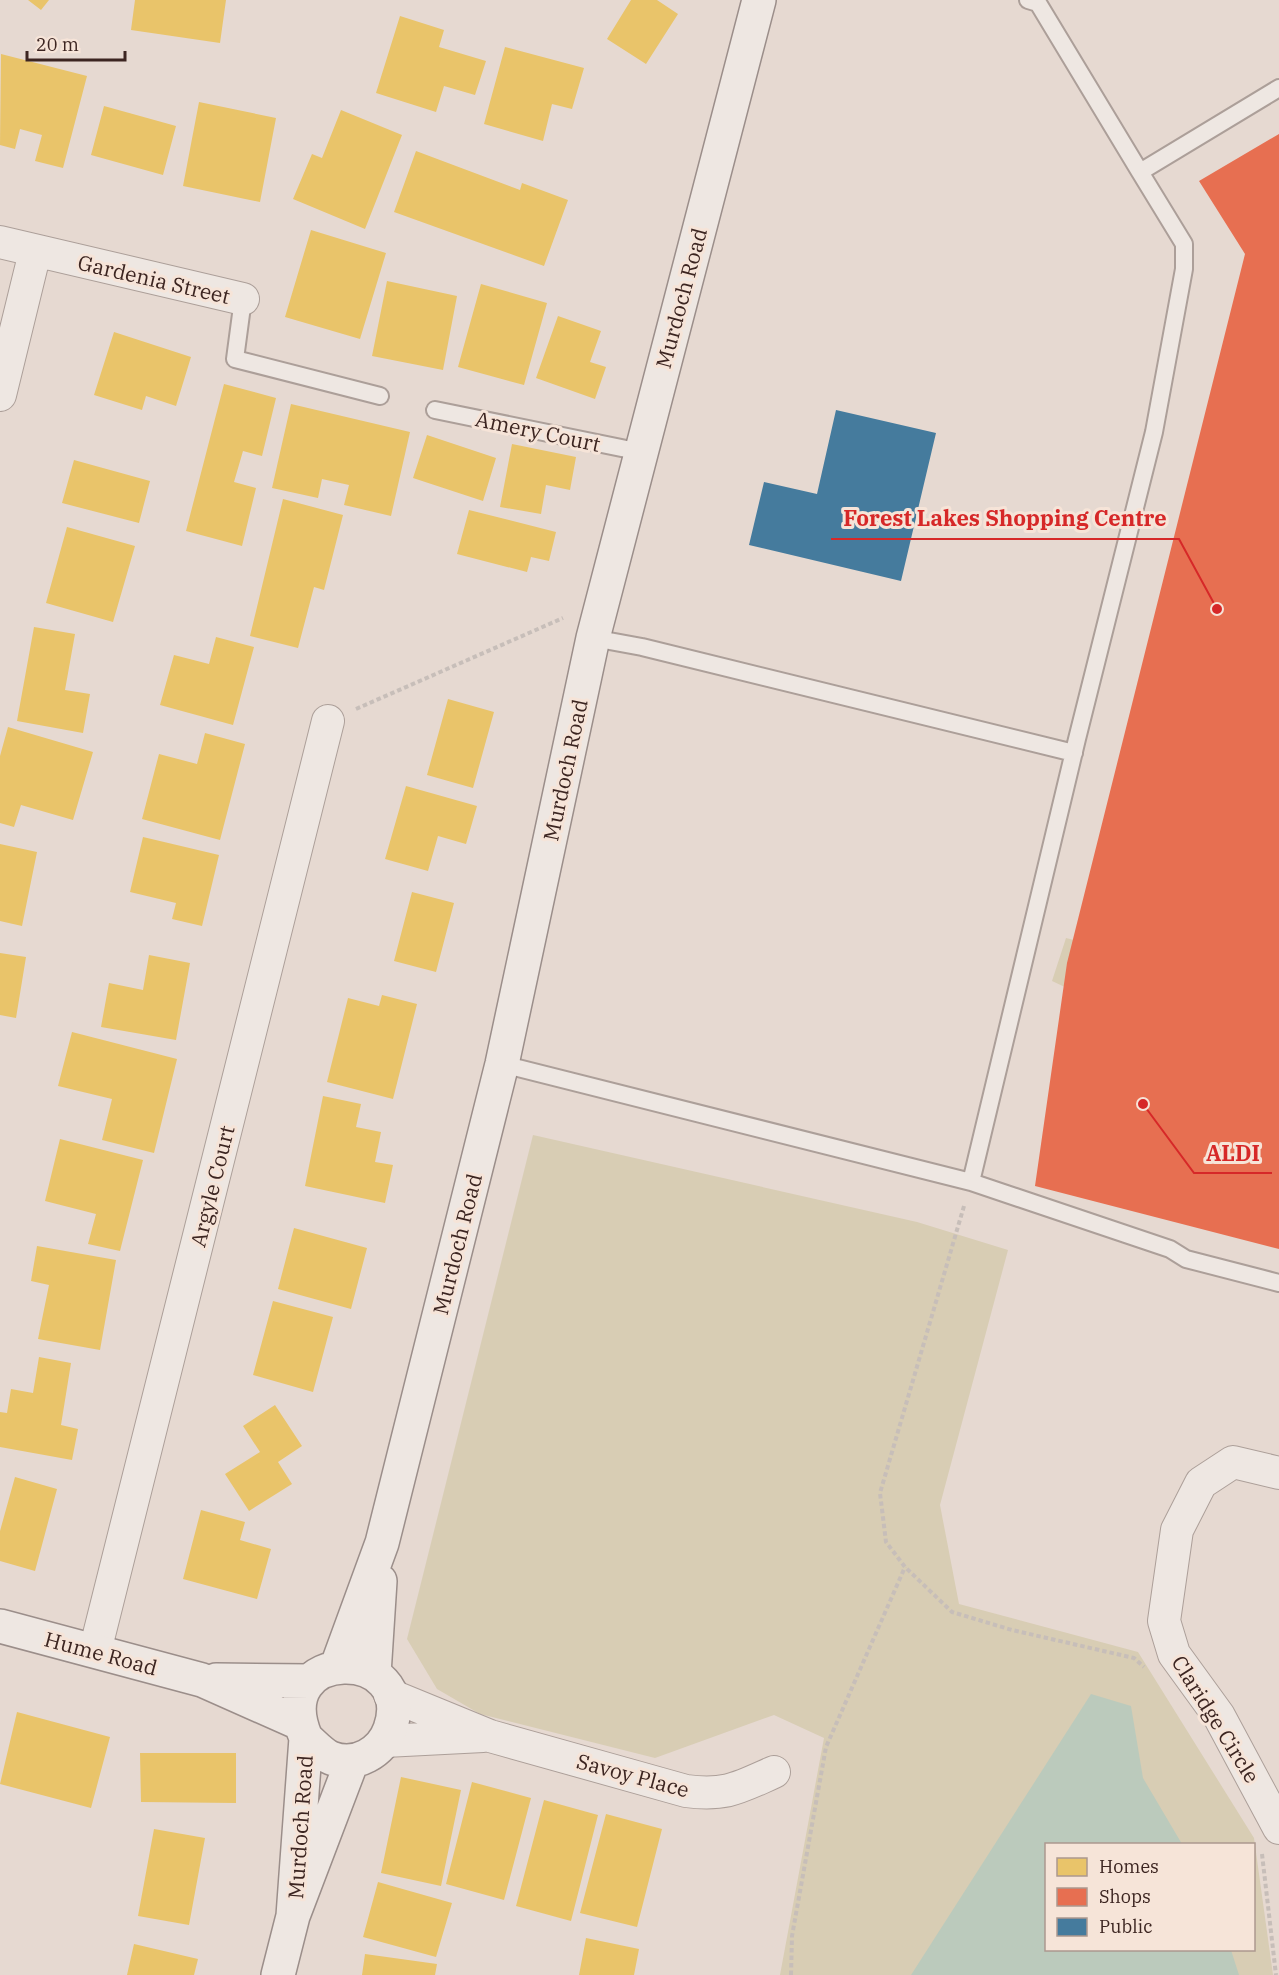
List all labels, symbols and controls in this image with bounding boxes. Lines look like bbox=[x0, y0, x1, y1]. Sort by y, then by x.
scale bar bbox=[27, 24, 124, 62]
text: 20 m bbox=[36, 33, 79, 56]
street label: Murdoch Road bbox=[649, 224, 713, 371]
street label: Gardenia Street bbox=[75, 248, 233, 310]
street label: Amery Court bbox=[473, 404, 603, 458]
callout: Forest Lakes Shopping Centre bbox=[831, 499, 1179, 539]
text: Forest Lakes Shopping Centre bbox=[843, 503, 1167, 532]
street label: Murdoch Road bbox=[536, 696, 594, 844]
street label: Argyle Court bbox=[183, 1122, 241, 1250]
callout: ALDI bbox=[1194, 1133, 1272, 1173]
text: ALDI bbox=[1206, 1138, 1260, 1167]
street label: Murdoch Road bbox=[426, 1170, 488, 1317]
street label: Hume Road bbox=[41, 1624, 161, 1682]
street label: Claridge Circle bbox=[1166, 1650, 1266, 1788]
street label: Savoy Place bbox=[574, 1747, 692, 1803]
street label: Murdoch Road bbox=[281, 1754, 319, 1900]
legend bbox=[1045, 1843, 1255, 1951]
text: Homes bbox=[1099, 1855, 1159, 1878]
text: Shops bbox=[1099, 1885, 1151, 1908]
text: Public bbox=[1099, 1915, 1153, 1938]

